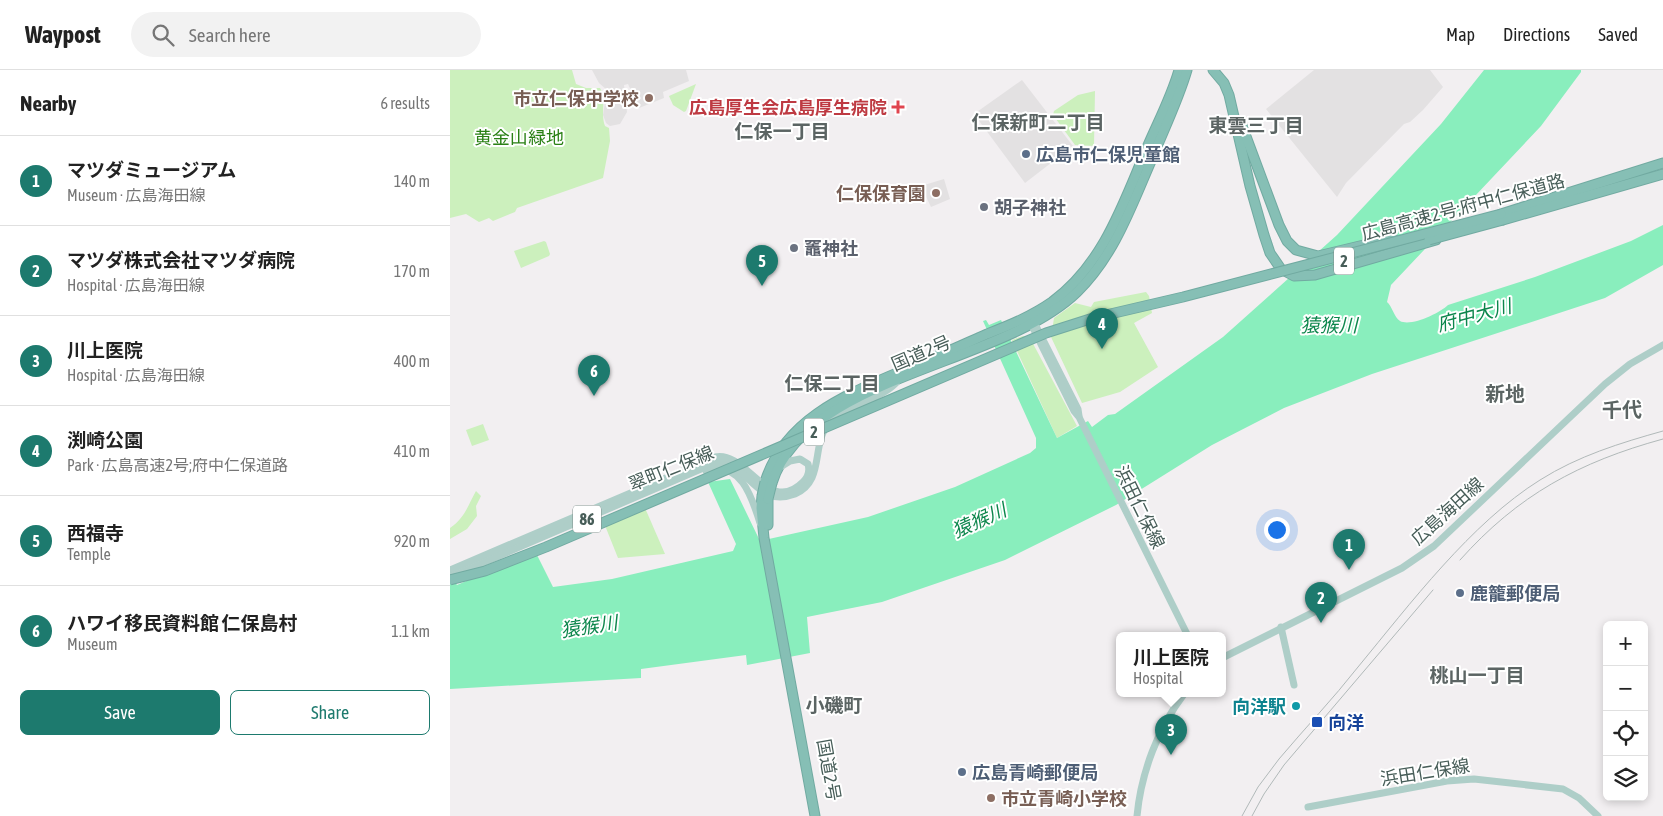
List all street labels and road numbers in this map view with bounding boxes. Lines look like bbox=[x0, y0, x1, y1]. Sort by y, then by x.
street label: 広島高速2号;府中仁保道路 bbox=[1359, 170, 1567, 244]
road number: 2 bbox=[1334, 248, 1354, 275]
street label: 国道2号 bbox=[888, 331, 954, 375]
road number: 2 bbox=[804, 418, 824, 446]
street label: 翠町仁保線 bbox=[625, 441, 717, 495]
street label: 浜田仁保線 bbox=[1111, 462, 1169, 552]
street label: 広島海田線 bbox=[1407, 473, 1487, 549]
road number: 86 bbox=[573, 506, 601, 532]
street label: 国道2号 bbox=[813, 737, 845, 803]
street label: 浜田仁保線 bbox=[1379, 755, 1471, 789]

